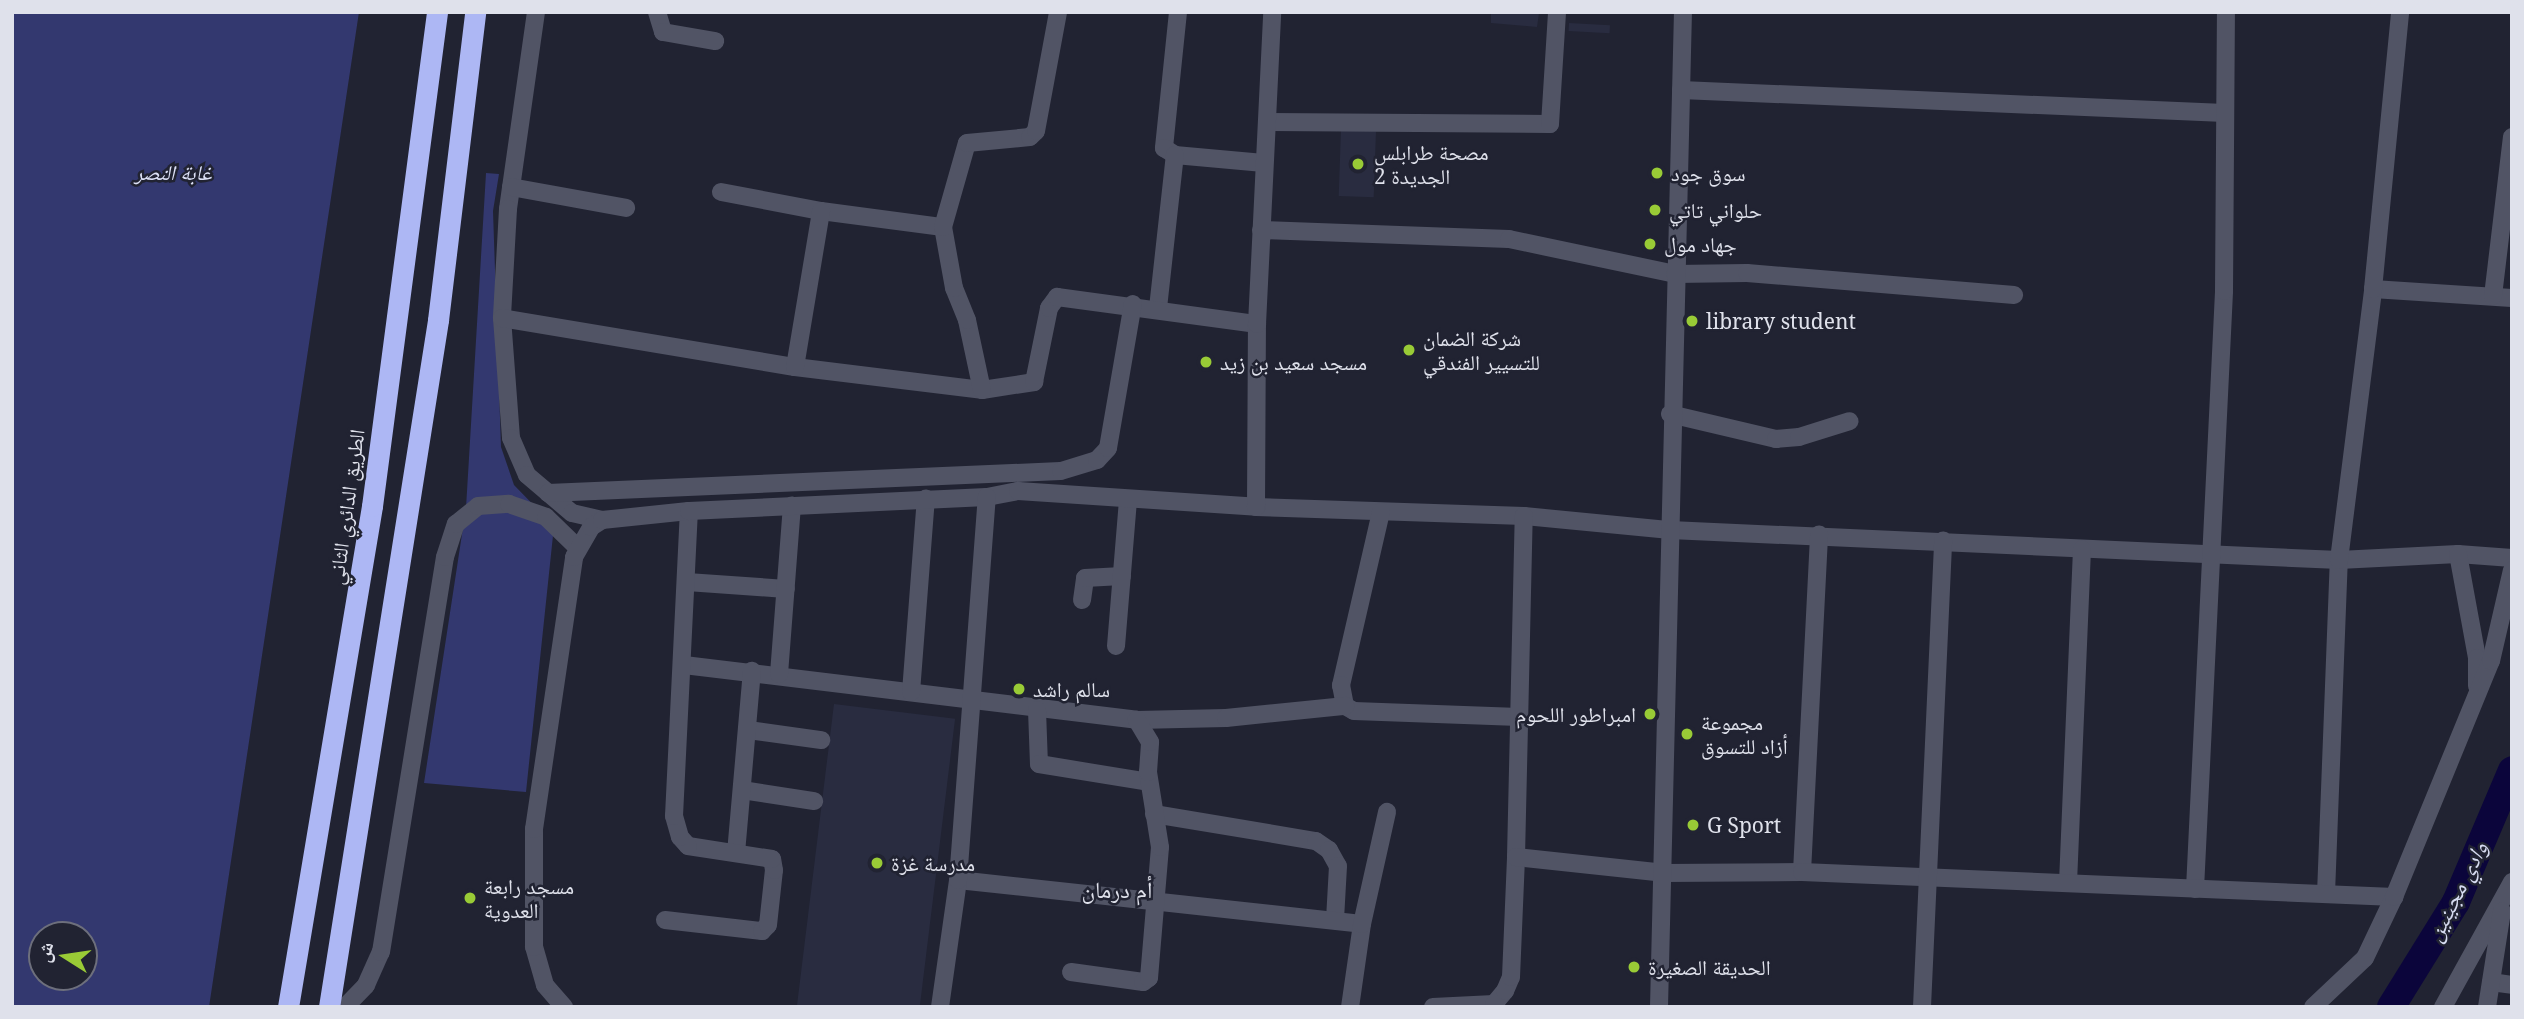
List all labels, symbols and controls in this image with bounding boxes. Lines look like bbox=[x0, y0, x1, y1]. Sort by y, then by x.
place label: مصحة طرابلس الجديدة 2 bbox=[1374, 139, 1488, 189]
marker: مصحة طرابلس الجديدة 2 bbox=[1348, 154, 1368, 174]
park label: غابة النصر bbox=[134, 159, 212, 185]
place label: سوق جود bbox=[1671, 160, 1746, 186]
marker: سوق جود bbox=[1649, 165, 1665, 181]
place label: حلواني تاتي bbox=[1669, 197, 1762, 223]
marker: حلواني تاتي bbox=[1647, 202, 1663, 218]
place label: جهاد مول bbox=[1664, 231, 1737, 257]
marker: جهاد مول bbox=[1642, 236, 1658, 252]
place label: library student bbox=[1706, 308, 1856, 334]
marker: library student bbox=[1684, 313, 1700, 329]
place label: شركة الضمان للتسيير الفندقي bbox=[1423, 325, 1540, 375]
marker: شركة الضمان للتسيير الفندقي bbox=[1401, 342, 1417, 358]
place label: مسجد سعيد بن زيد bbox=[1220, 349, 1367, 375]
marker: مسجد سعيد بن زيد bbox=[1198, 354, 1214, 370]
street label: الطريق الدائري الثاني bbox=[323, 428, 369, 586]
place label: سالم راشد bbox=[1033, 676, 1110, 702]
marker: سالم راشد bbox=[1011, 681, 1027, 697]
place label: امبراطور اللحوم bbox=[1516, 701, 1636, 727]
marker: امبراطور اللحوم bbox=[1642, 706, 1658, 722]
place label: مجموعة أزاد للتسوق bbox=[1701, 709, 1788, 759]
marker: مجموعة أزاد للتسوق bbox=[1679, 726, 1695, 742]
place label: G Sport bbox=[1707, 812, 1781, 838]
marker: G Sport bbox=[1685, 817, 1701, 833]
water label: وادي مجينين bbox=[2419, 836, 2493, 946]
place label: مدرسة غزة bbox=[891, 850, 975, 876]
marker: مدرسة غزة bbox=[869, 855, 885, 871]
place label: مسجد رابعة العدوية bbox=[484, 873, 574, 923]
district label: أم درمان bbox=[1082, 875, 1152, 903]
marker: مسجد رابعة العدوية bbox=[462, 890, 478, 906]
north arrow bbox=[28, 921, 98, 991]
text: ش bbox=[30, 939, 59, 965]
place label: الحديقة الصغيرة bbox=[1648, 954, 1771, 980]
marker: الحديقة الصغيرة bbox=[1626, 959, 1642, 975]

